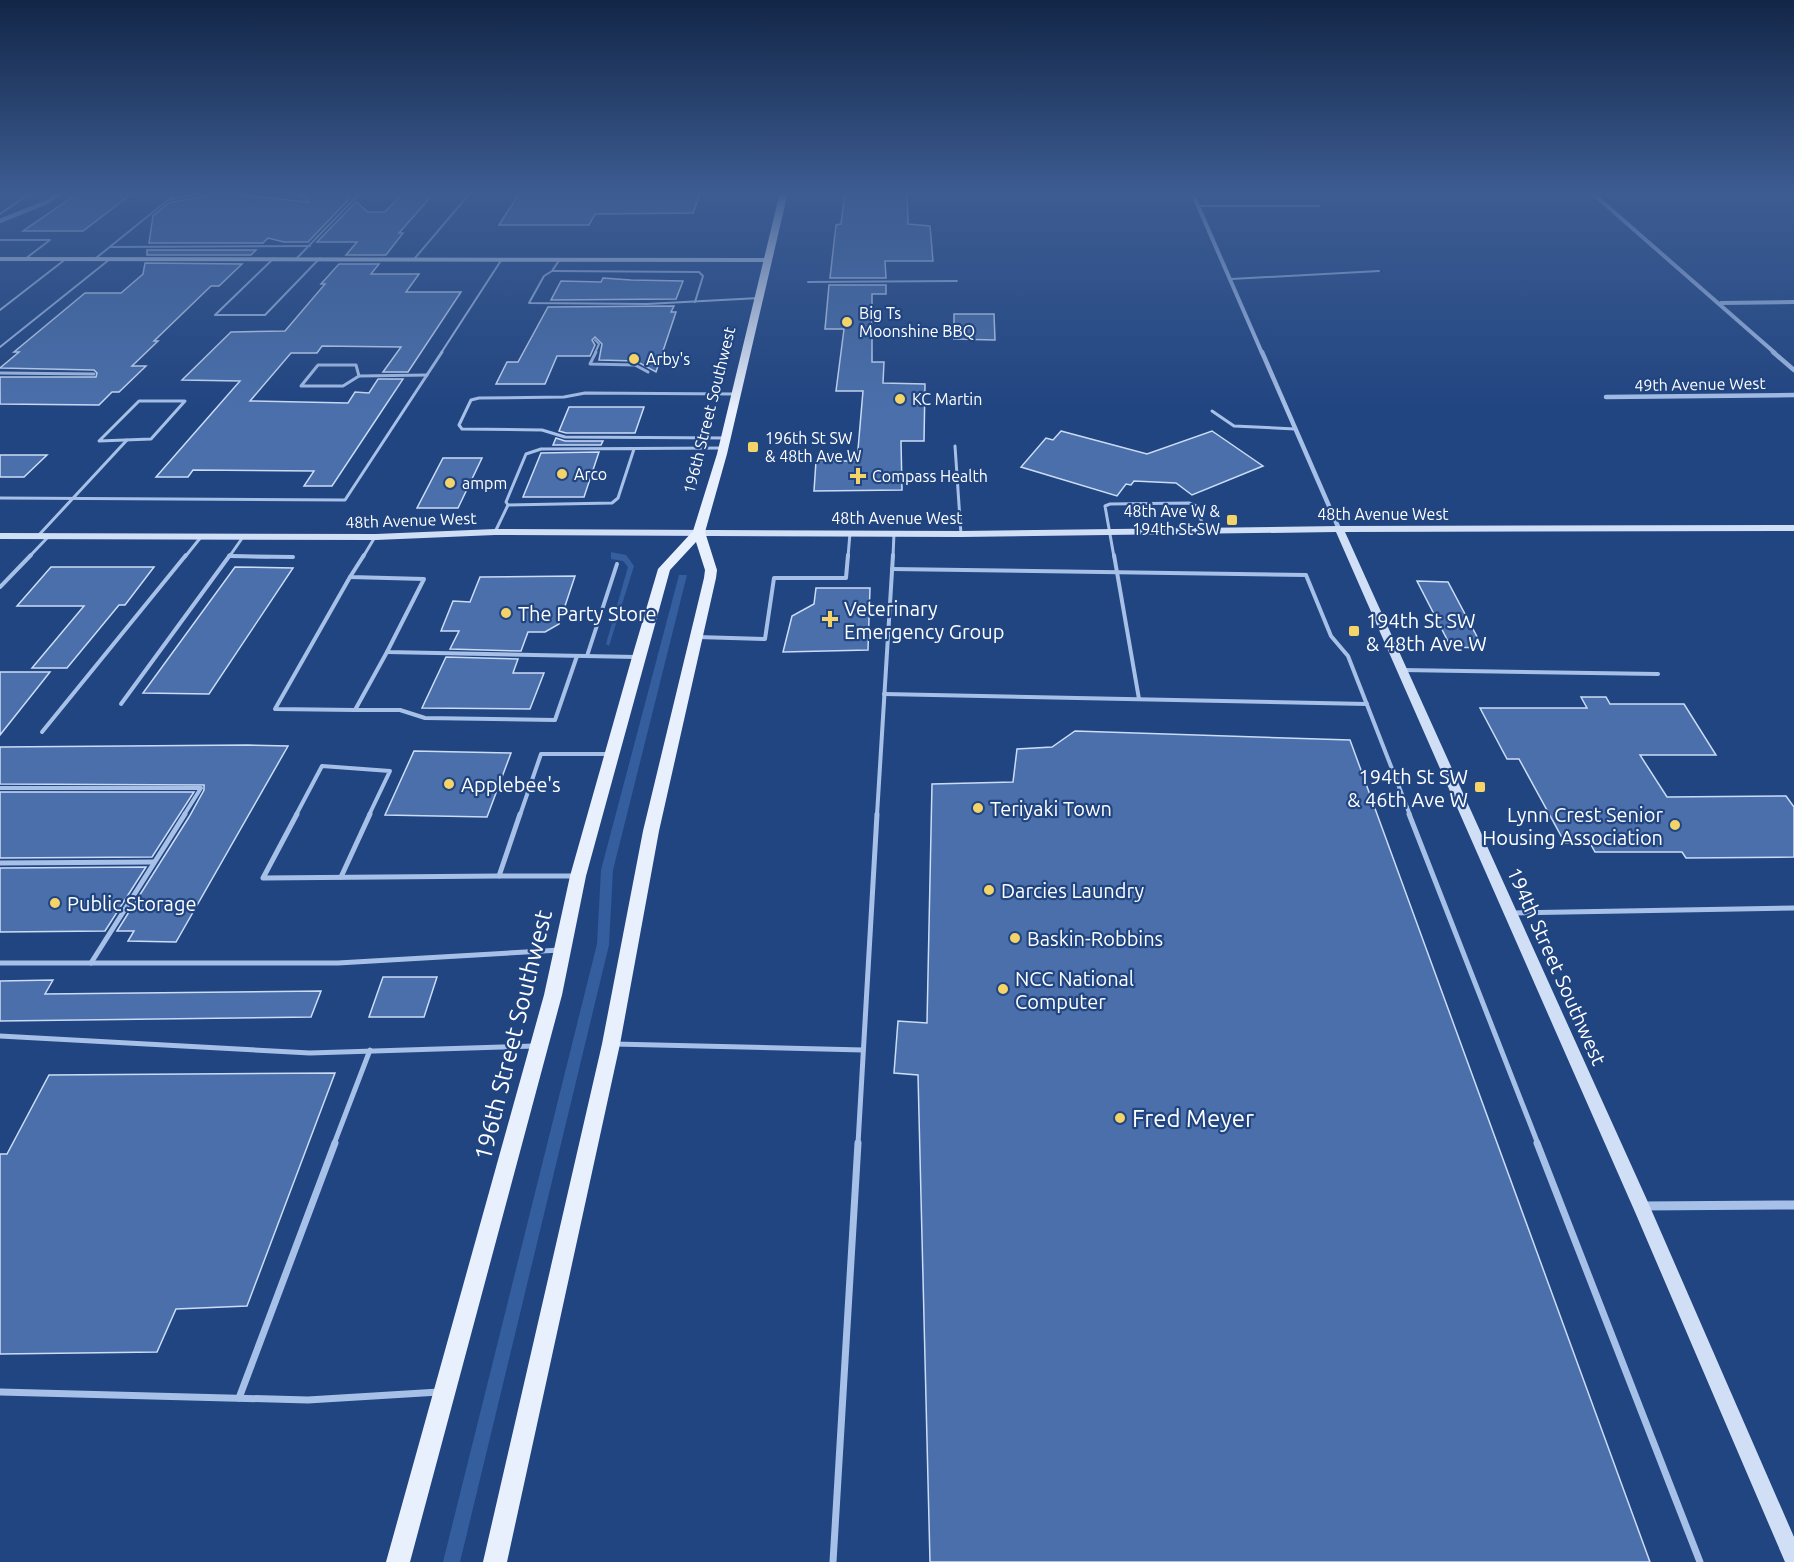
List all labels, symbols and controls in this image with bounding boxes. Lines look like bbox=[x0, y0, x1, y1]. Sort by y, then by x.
place label: Big Ts Moonshine BBQ bbox=[859, 304, 975, 340]
marker: Big Ts Moonshine BBQ bbox=[840, 315, 854, 329]
street label: 196th Street Southwest bbox=[680, 324, 739, 495]
place label: Arby's bbox=[646, 350, 690, 368]
marker: Arby's bbox=[627, 352, 641, 366]
street label: 49th Avenue West bbox=[1634, 374, 1767, 394]
place label: KC Martin bbox=[912, 390, 982, 408]
marker: KC Martin bbox=[893, 392, 907, 406]
place label: 196th St SW & 48th Ave W bbox=[765, 429, 862, 465]
marker: 196th St SW & 48th Ave W bbox=[746, 440, 760, 454]
place label: Arco bbox=[574, 465, 607, 483]
marker: Arco bbox=[555, 467, 569, 481]
marker: Compass Health bbox=[849, 467, 867, 485]
place label: Compass Health bbox=[872, 467, 988, 485]
place label: ampm bbox=[462, 474, 507, 492]
marker: ampm bbox=[443, 476, 457, 490]
place label: 48th Ave W & 194th St SW bbox=[1123, 502, 1221, 538]
street label: 48th Avenue West bbox=[1317, 505, 1449, 523]
street label: 48th Avenue West bbox=[345, 509, 478, 531]
street label: 48th Avenue West bbox=[831, 509, 963, 527]
marker: 48th Ave W & 194th St SW bbox=[1225, 513, 1239, 527]
place label: Veterinary Emergency Group bbox=[844, 597, 1004, 643]
place label: The Party Store bbox=[518, 602, 657, 625]
marker: The Party Store bbox=[499, 606, 513, 620]
place label: 194th St SW & 48th Ave W bbox=[1366, 609, 1487, 655]
marker: Veterinary Emergency Group bbox=[821, 610, 839, 628]
marker: 194th St SW & 48th Ave W bbox=[1347, 624, 1361, 638]
place label: 194th St SW & 46th Ave W bbox=[1347, 765, 1468, 811]
place label: Applebee's bbox=[461, 773, 561, 796]
marker: Applebee's bbox=[442, 777, 456, 791]
marker: 194th St SW & 46th Ave W bbox=[1473, 780, 1487, 794]
place label: Teriyaki Town bbox=[990, 797, 1112, 820]
marker: Teriyaki Town bbox=[971, 801, 985, 815]
place label: Lynn Crest Senior Housing Association bbox=[1482, 803, 1663, 849]
marker: Lynn Crest Senior Housing Association bbox=[1668, 818, 1682, 832]
street label: 194th Street Southwest bbox=[1503, 864, 1611, 1069]
place label: Darcies Laundry bbox=[1001, 879, 1144, 902]
marker: Darcies Laundry bbox=[982, 883, 996, 897]
place label: Public Storage bbox=[67, 892, 196, 915]
marker: Public Storage bbox=[48, 896, 62, 910]
street label: 196th Street Southwest bbox=[469, 907, 557, 1163]
place label: Baskin-Robbins bbox=[1027, 927, 1163, 950]
marker: Baskin-Robbins bbox=[1008, 931, 1022, 945]
place label: NCC National Computer bbox=[1015, 967, 1134, 1013]
marker: NCC National Computer bbox=[996, 982, 1010, 996]
place label: Fred Meyer bbox=[1132, 1105, 1254, 1132]
marker: Fred Meyer bbox=[1113, 1111, 1127, 1125]

